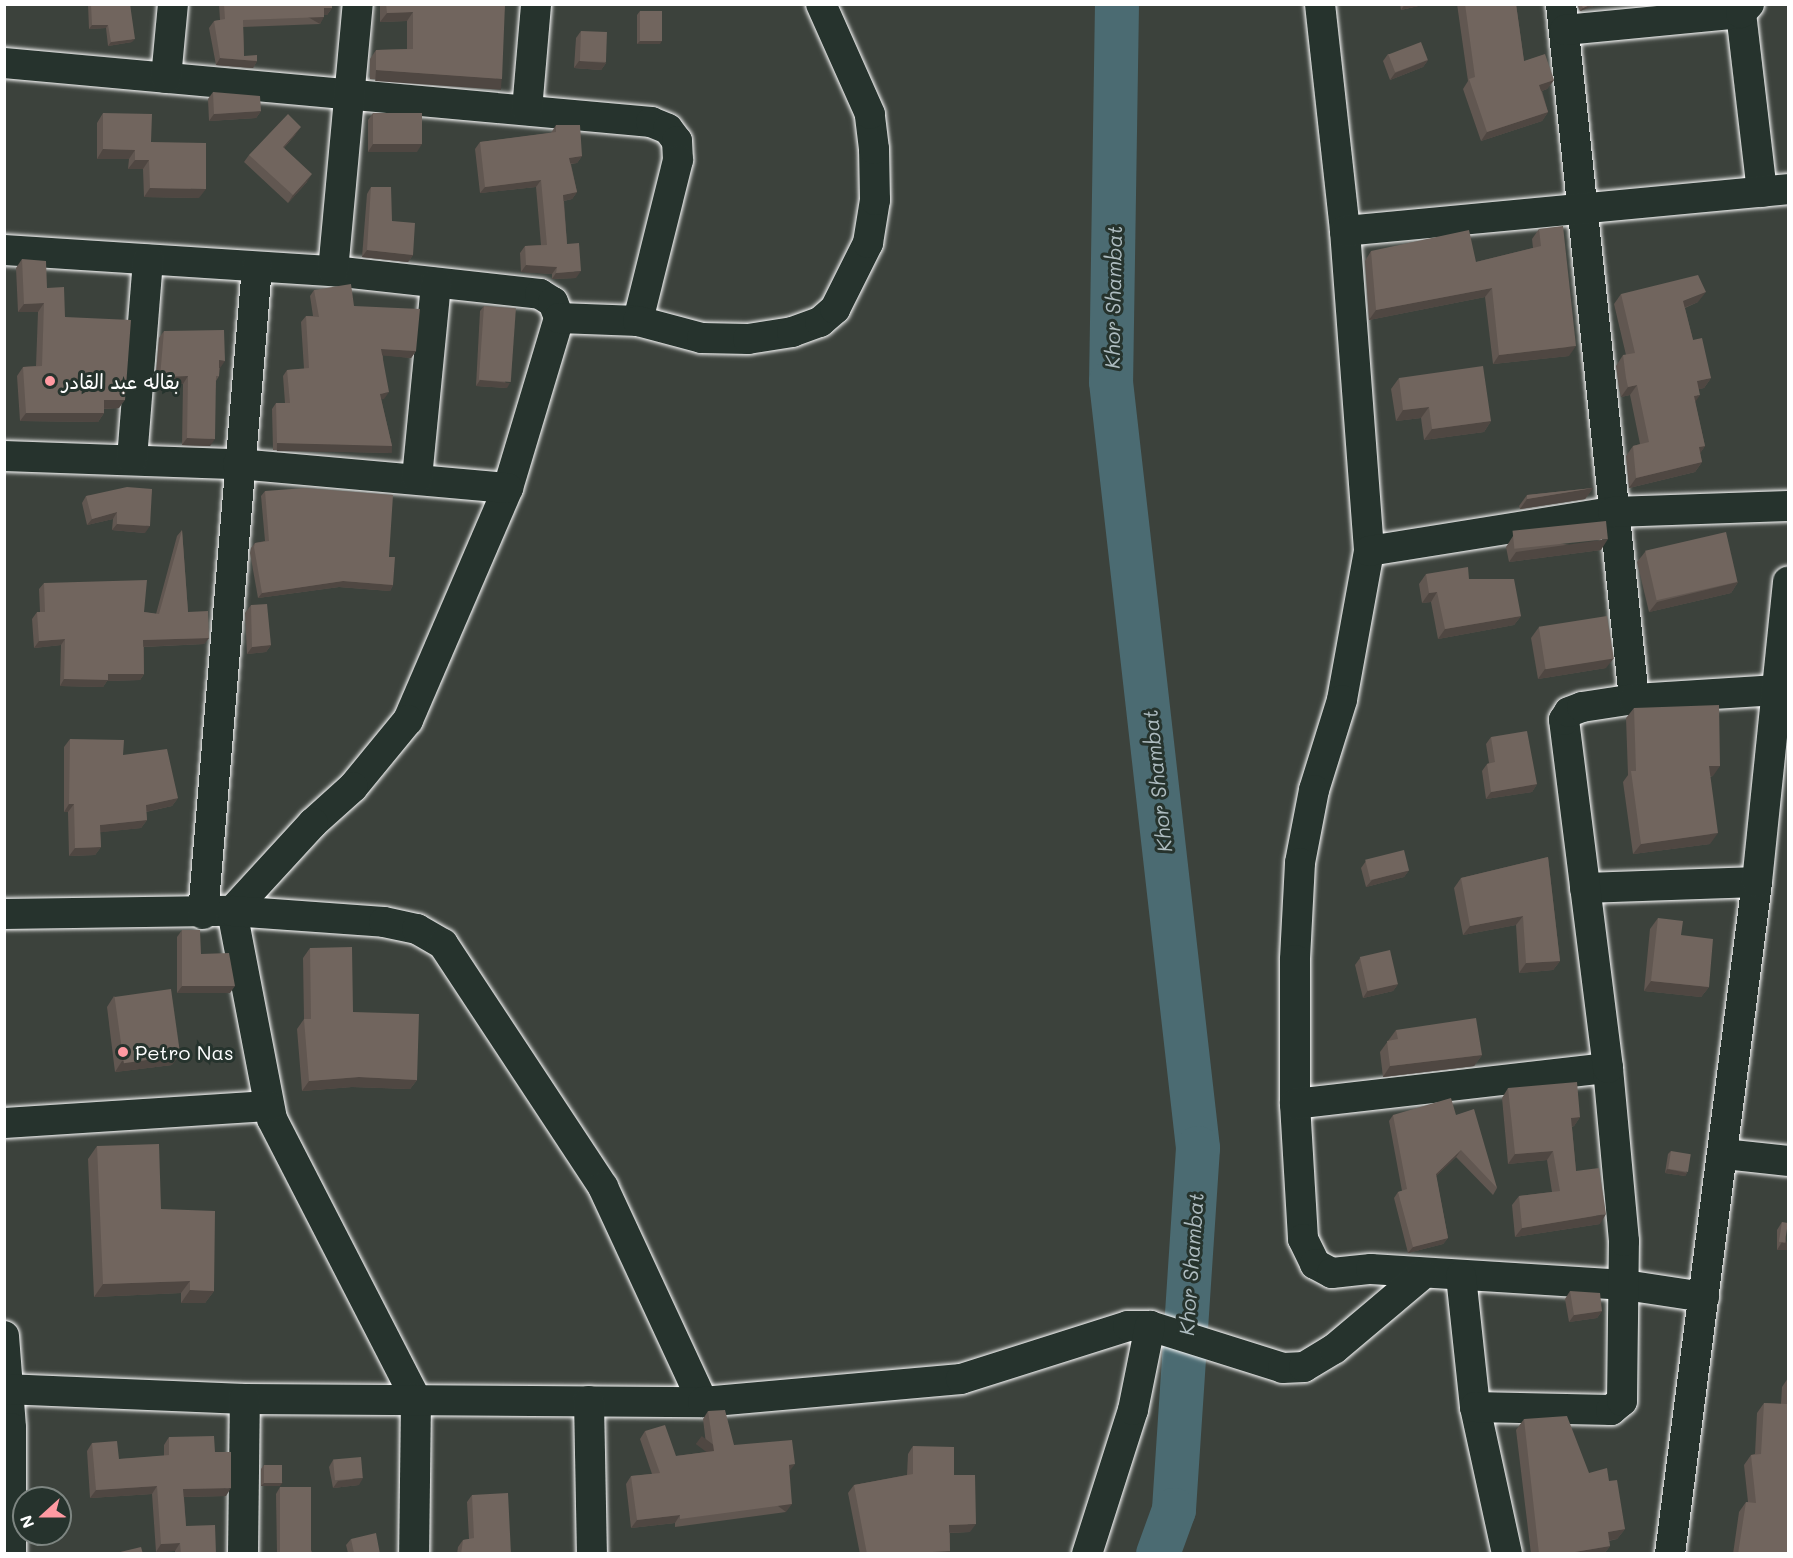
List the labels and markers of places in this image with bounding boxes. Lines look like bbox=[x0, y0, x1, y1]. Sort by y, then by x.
place label: بقاله عبد القادر bbox=[62, 369, 180, 393]
marker: بقاله عبد القادر bbox=[43, 374, 57, 388]
place label: Petro Nas bbox=[135, 1040, 234, 1064]
marker: Petro Nas bbox=[116, 1045, 130, 1059]

